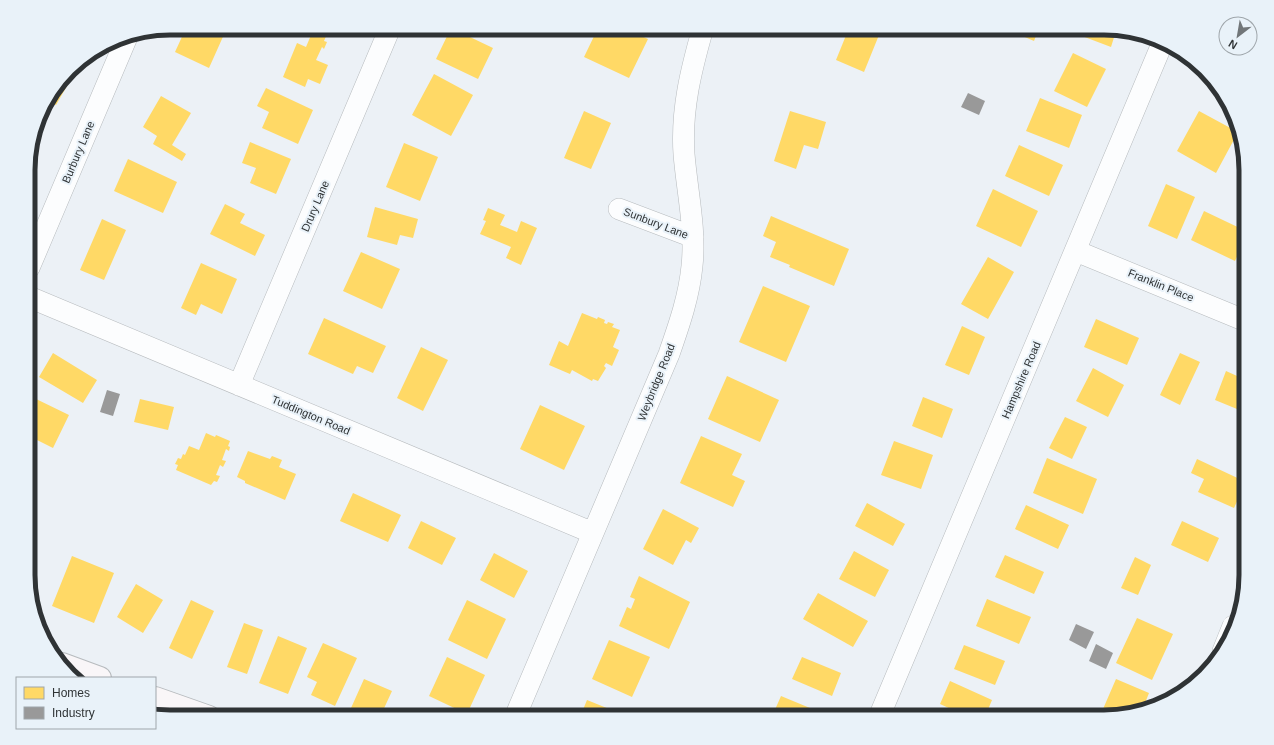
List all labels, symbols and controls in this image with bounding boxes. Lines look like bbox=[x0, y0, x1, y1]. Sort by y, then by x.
north arrow bbox=[1218, 16, 1258, 56]
text: N bbox=[1226, 37, 1239, 52]
street label: Burbury Lane bbox=[60, 119, 96, 185]
street label: Drury Lane bbox=[299, 179, 331, 233]
street label: Sunbury Lane bbox=[622, 205, 690, 241]
street label: Franklin Place bbox=[1126, 266, 1196, 304]
street label: Hampshire Road bbox=[999, 340, 1043, 420]
street label: Weybridge Road bbox=[635, 342, 677, 422]
street label: Tuddington Road bbox=[270, 393, 352, 437]
legend bbox=[16, 677, 156, 729]
text: Homes bbox=[52, 686, 90, 700]
text: Industry bbox=[52, 706, 95, 720]

